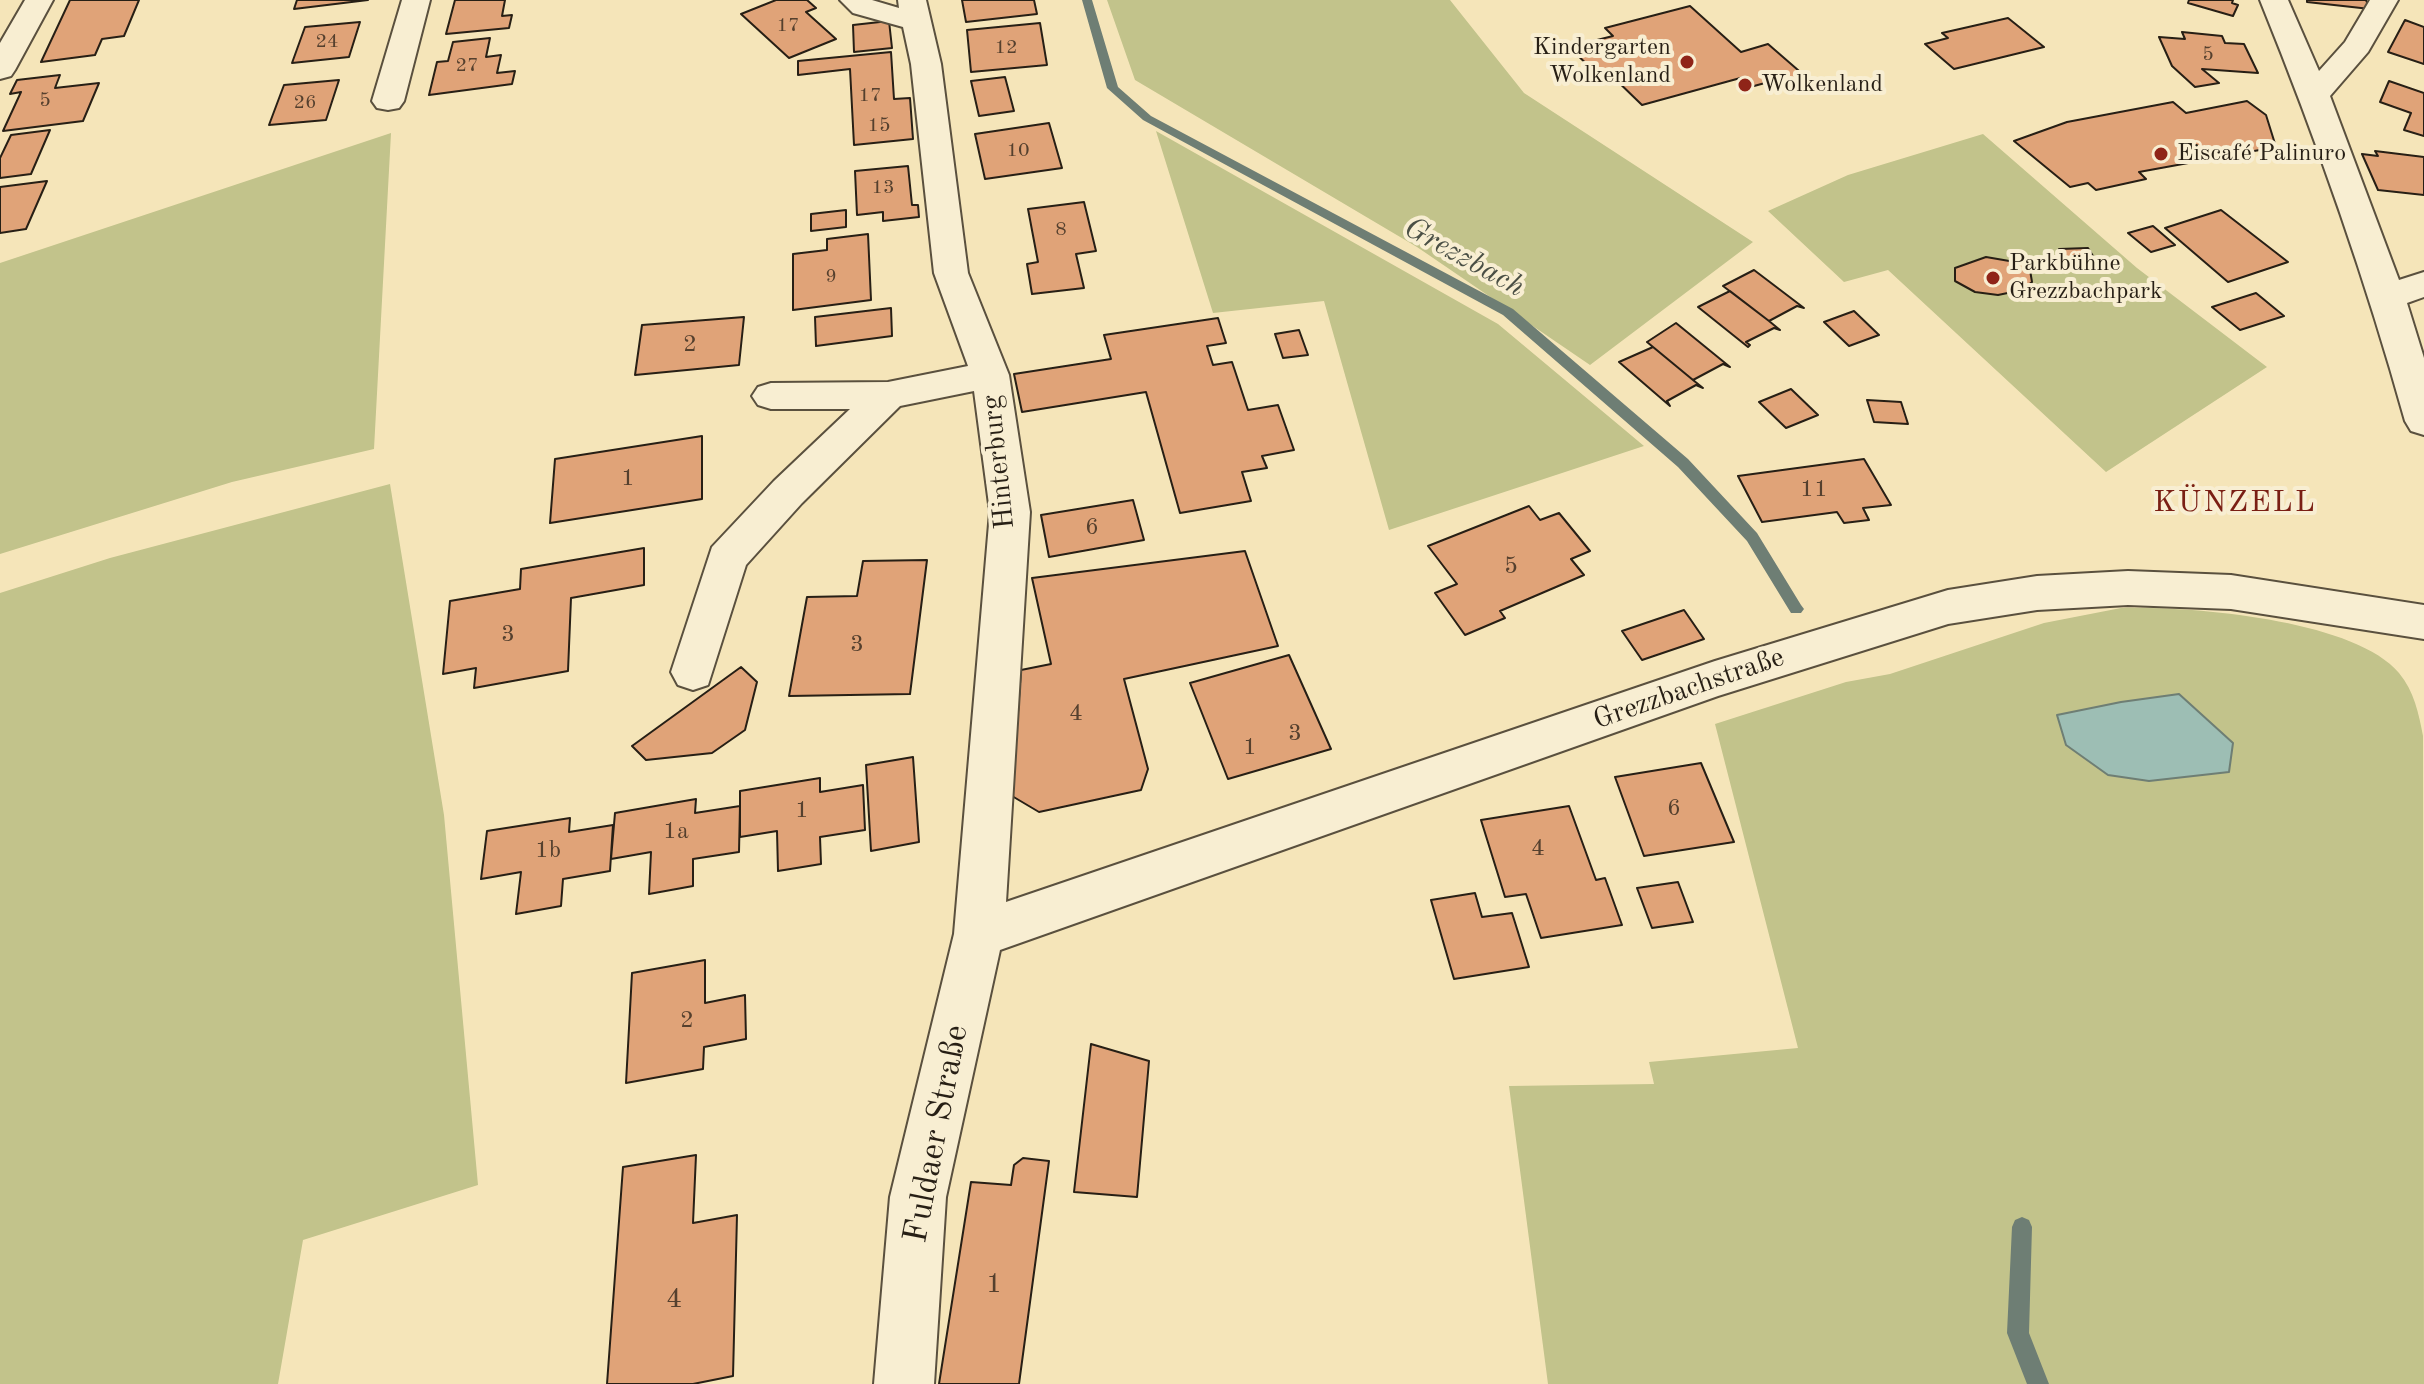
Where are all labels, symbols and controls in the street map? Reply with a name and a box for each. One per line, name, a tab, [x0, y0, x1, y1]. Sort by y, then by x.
house number: 17	[776, 14, 800, 38]
house number: 24	[315, 30, 339, 54]
place label: Kindergarten Wolkenland	[1533, 34, 1671, 90]
house number: 12	[994, 36, 1018, 60]
house number: 5	[2202, 43, 2214, 67]
marker: Kindergarten Wolkenland	[1678, 53, 1696, 71]
house number: 27	[455, 54, 479, 78]
place label: Wolkenland	[1761, 71, 1883, 99]
marker: Wolkenland	[1736, 76, 1754, 94]
house number: 17	[858, 84, 882, 108]
house number: 5	[39, 89, 51, 113]
house number: 26	[293, 91, 317, 115]
house number: 15	[867, 114, 891, 138]
house number: 10	[1006, 139, 1030, 163]
place label: Eiscafé Palinuro	[2177, 140, 2346, 168]
marker: Eiscafé Palinuro	[2152, 145, 2170, 163]
house number: 13	[871, 176, 895, 200]
water label: Grezzbach	[1397, 210, 1531, 306]
house number: 8	[1055, 218, 1067, 242]
place label: Parkbühne Grezzbachpark	[2009, 250, 2163, 306]
house number: 9	[825, 265, 837, 289]
marker: Parkbühne Grezzbachpark	[1984, 269, 2002, 287]
house number: 2	[683, 331, 697, 359]
street label: Hinterburg	[975, 393, 1023, 531]
house number: 1	[621, 465, 635, 493]
house number: 11	[1800, 476, 1828, 504]
district label: KÜNZELL	[2153, 485, 2317, 521]
house number: 6	[1085, 514, 1099, 542]
house number: 5	[1504, 553, 1518, 581]
house number: 3	[501, 621, 515, 649]
house number: 3	[850, 631, 864, 659]
street label: Grezzbachstraße	[1589, 641, 1789, 737]
house number: 4	[1069, 700, 1083, 728]
house number: 3	[1288, 720, 1302, 748]
house number: 1	[1243, 734, 1257, 762]
house number: 6	[1667, 795, 1681, 823]
house number: 1	[795, 797, 809, 825]
house number: 1a	[663, 818, 689, 846]
house number: 4	[1531, 835, 1545, 863]
house number: 1b	[535, 837, 561, 865]
house number: 2	[680, 1007, 694, 1035]
street label: Fuldaer Straße	[896, 1022, 978, 1246]
house number: 1	[986, 1268, 1002, 1302]
house number: 4	[666, 1283, 682, 1317]

